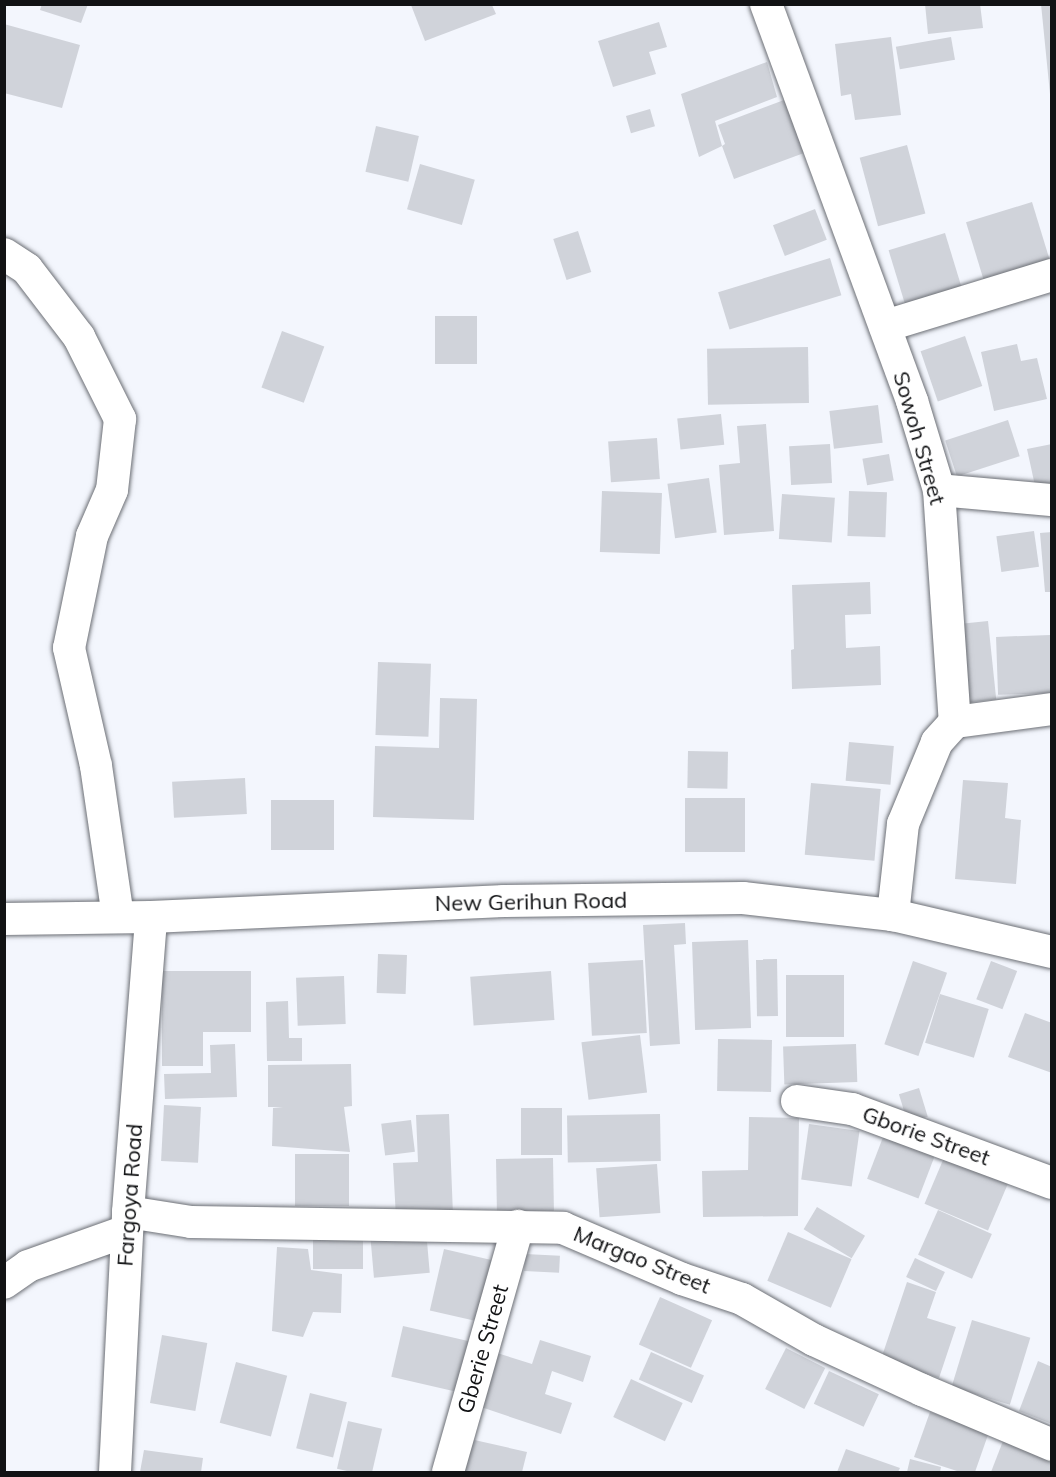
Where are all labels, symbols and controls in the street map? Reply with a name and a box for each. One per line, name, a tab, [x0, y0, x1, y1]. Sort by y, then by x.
street label: Sowoh Street	[887, 368, 951, 508]
street label: New Gerihun Road	[435, 887, 627, 917]
street label: Gborie Street	[859, 1101, 993, 1171]
street label: Fargoya Road	[112, 1123, 148, 1267]
street label: Margao Street	[570, 1221, 714, 1299]
street label: Gberie Street	[452, 1281, 514, 1417]

